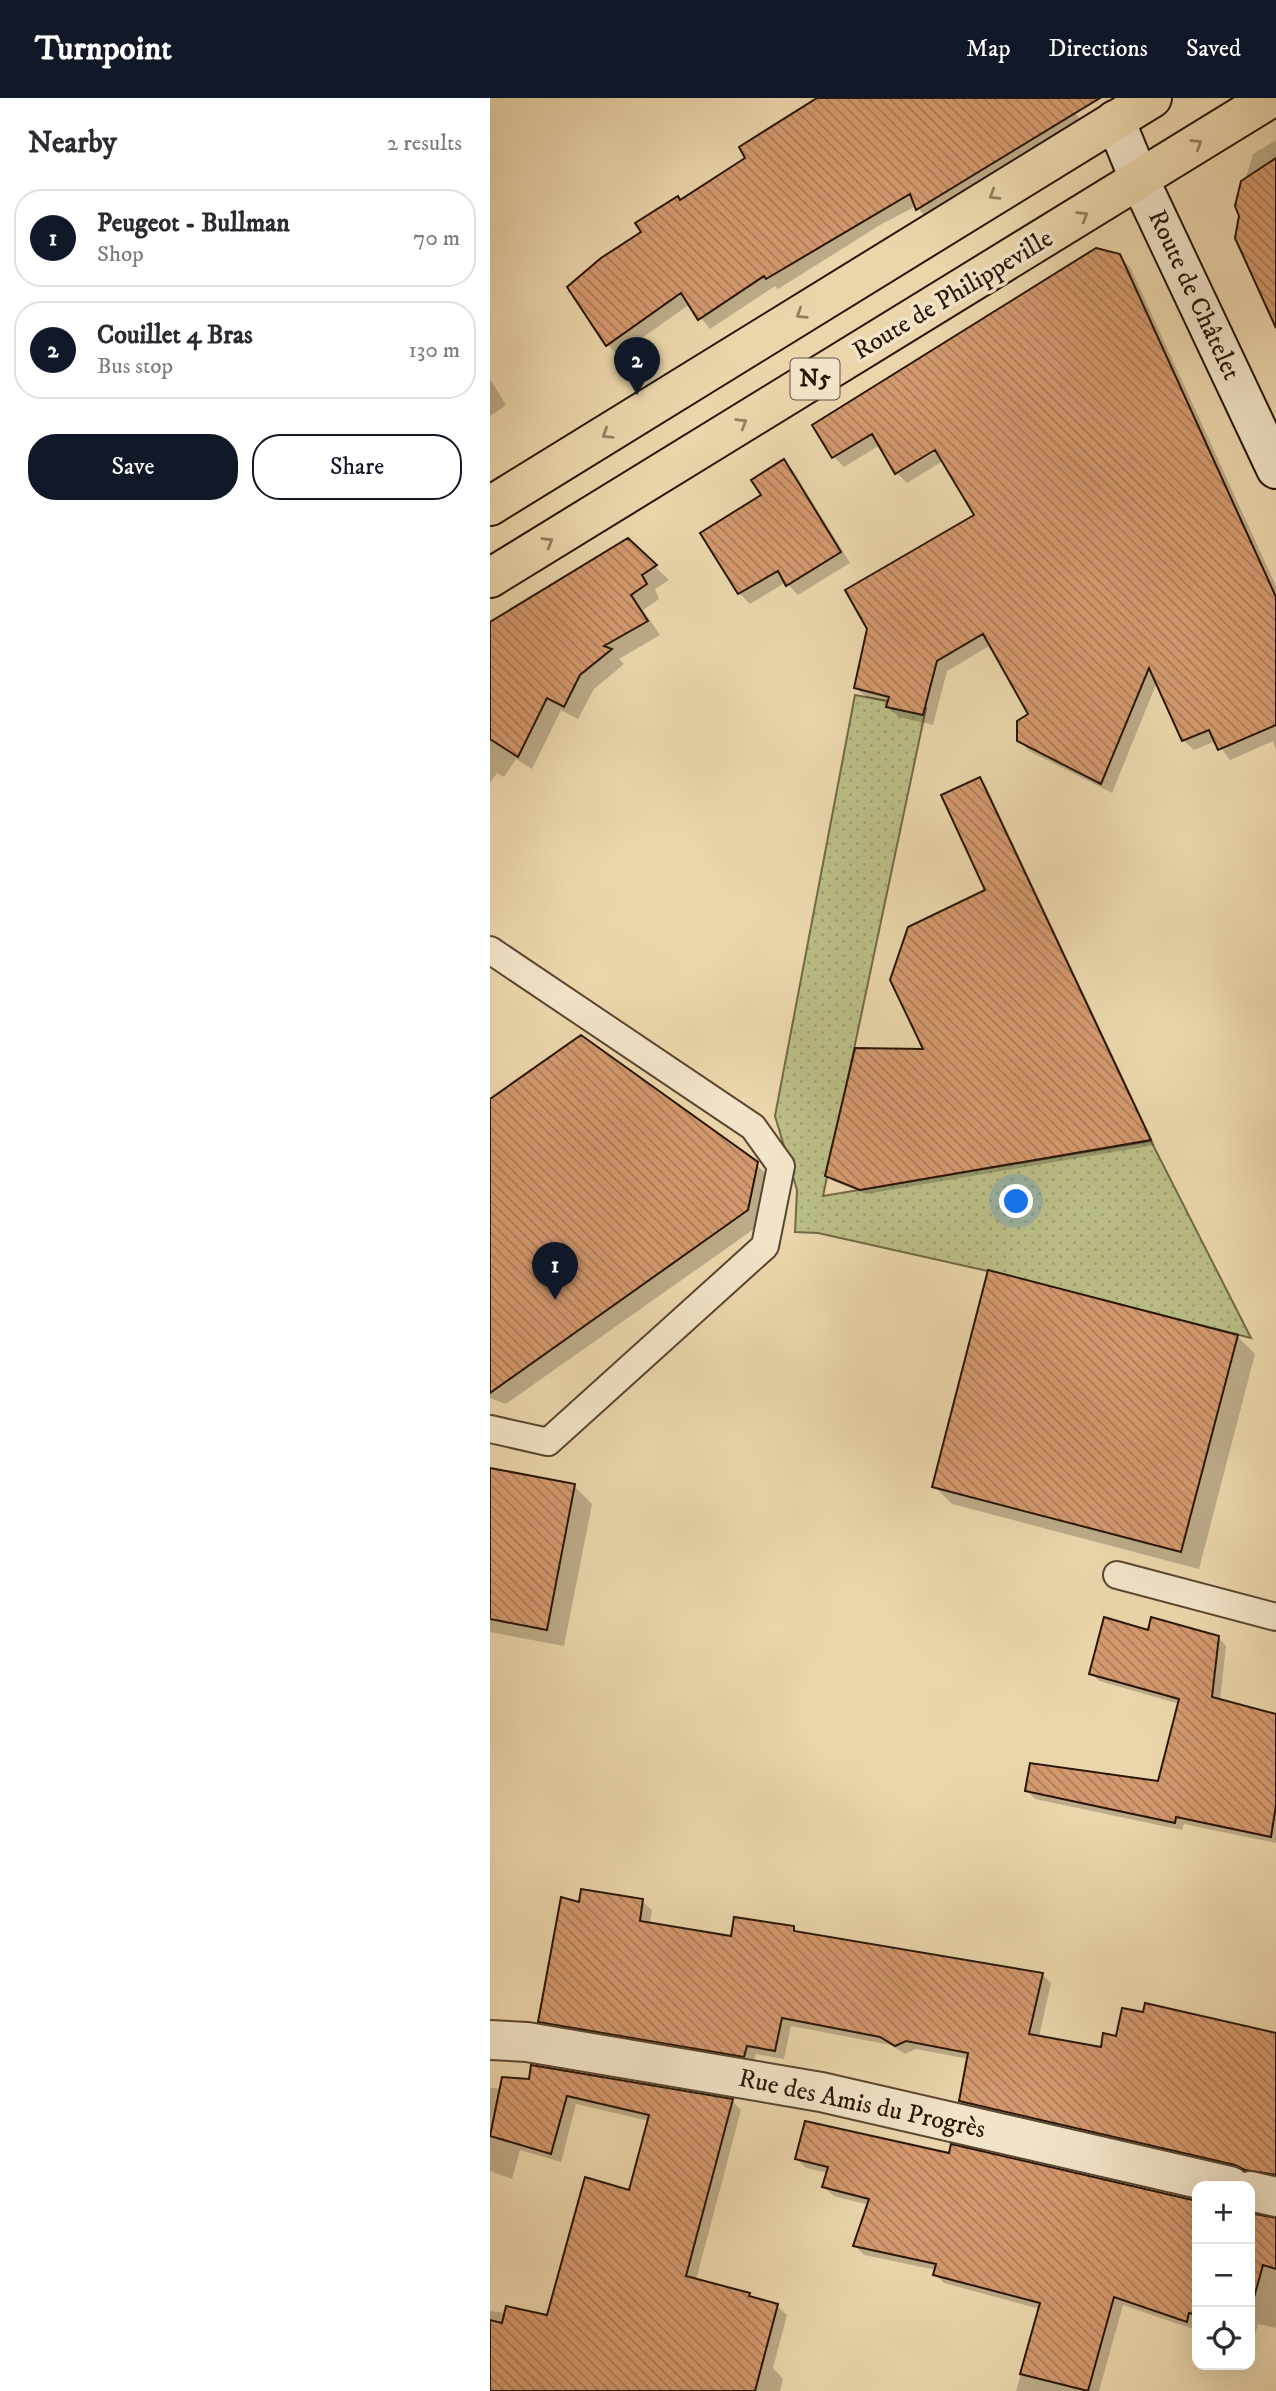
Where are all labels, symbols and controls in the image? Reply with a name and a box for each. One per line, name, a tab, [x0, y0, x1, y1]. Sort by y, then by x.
text: Turnpoint	[35, 29, 172, 70]
text: Map	[966, 34, 1011, 64]
text: Directions	[1049, 34, 1148, 64]
text: Saved	[1186, 34, 1241, 64]
text: Nearby	[28, 125, 117, 162]
text: 2 results	[387, 129, 462, 158]
one-way arrow	[1190, 140, 1203, 153]
one-way arrow	[989, 186, 1002, 199]
street label: Route de Châtelet	[1140, 205, 1248, 385]
text: Peugeot - Bullman	[97, 207, 290, 240]
one-way arrow	[1075, 211, 1088, 224]
street label: Route de Philippeville	[847, 222, 1059, 368]
text: 1	[49, 224, 57, 253]
text: 70 m	[413, 224, 460, 253]
text: Shop	[97, 240, 144, 269]
one-way arrow	[795, 306, 808, 319]
text: Couillet 4 Bras	[97, 319, 253, 352]
text: 2	[47, 336, 59, 365]
text: 130 m	[408, 336, 460, 365]
pin: 2	[614, 337, 660, 395]
text: Bus stop	[97, 352, 173, 381]
road number: N5	[790, 358, 840, 400]
one-way arrow	[735, 419, 748, 432]
one-way arrow	[602, 426, 615, 439]
button: Save	[28, 434, 238, 500]
button: Share	[252, 434, 462, 500]
one-way arrow	[541, 537, 554, 550]
your location	[999, 1184, 1033, 1218]
pin: 1	[532, 1242, 578, 1300]
street label: Rue des Amis du Progrès	[736, 2062, 988, 2146]
map controls	[1192, 2181, 1255, 2370]
button: +	[1192, 2181, 1255, 2244]
button: −	[1192, 2244, 1255, 2307]
button: locate	[1192, 2307, 1255, 2370]

